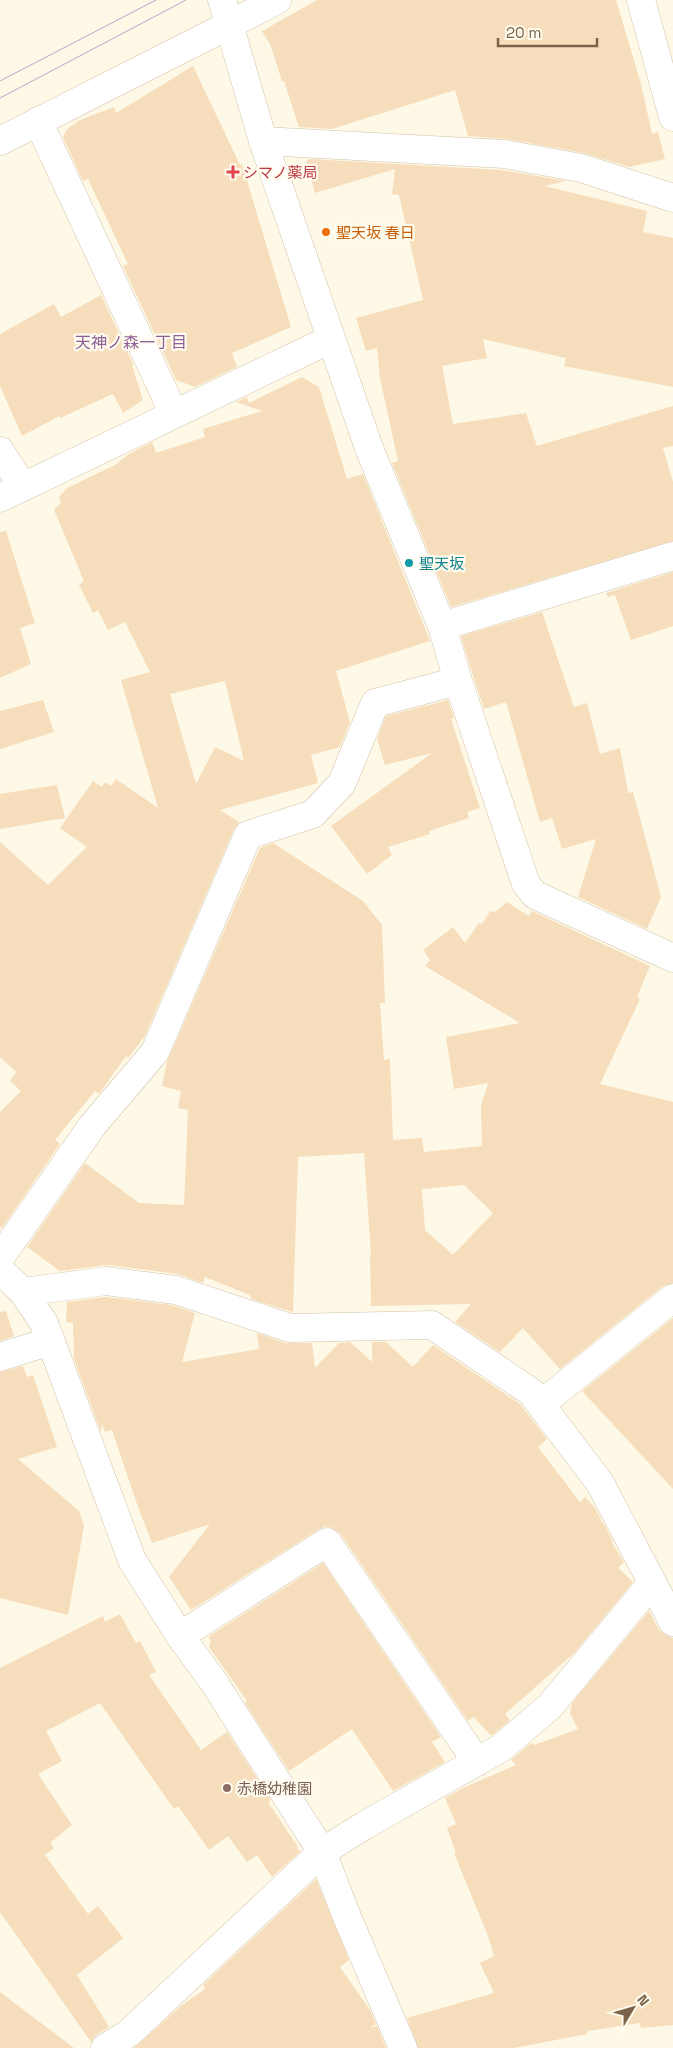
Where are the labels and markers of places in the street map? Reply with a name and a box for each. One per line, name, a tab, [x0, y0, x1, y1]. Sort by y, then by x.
place label: シマノ薬局	[243, 163, 318, 182]
marker: シマノ薬局	[227, 166, 239, 178]
place label: 聖天坂 春日	[336, 223, 415, 242]
marker: 聖天坂 春日	[320, 226, 332, 238]
place label: 聖天坂	[419, 554, 464, 573]
marker: 聖天坂	[403, 557, 415, 569]
place label: 赤橋幼稚園	[237, 1779, 312, 1798]
marker: 赤橋幼稚園	[221, 1782, 233, 1794]

